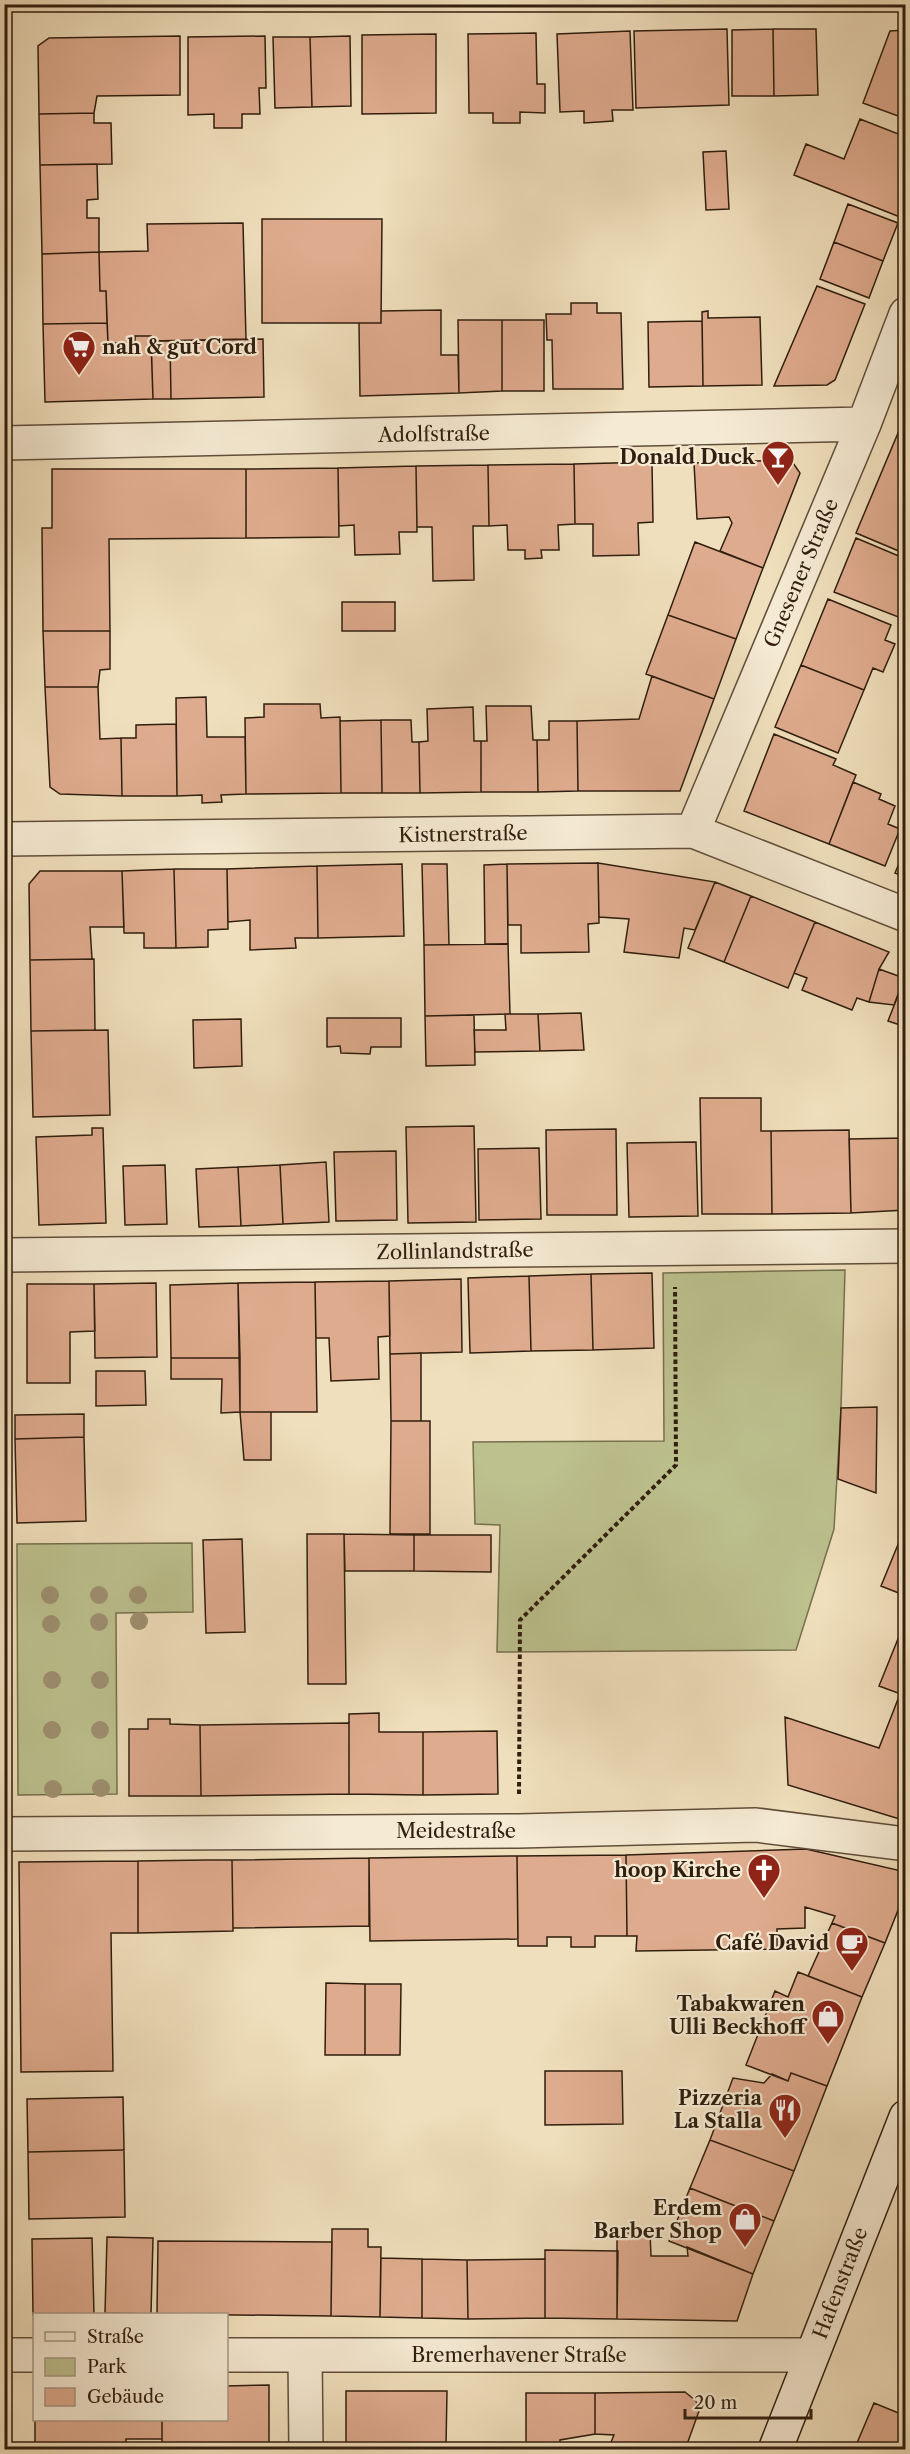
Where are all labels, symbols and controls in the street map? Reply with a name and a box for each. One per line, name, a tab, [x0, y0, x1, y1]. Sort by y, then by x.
supermarket icon: nah & gut Cord	[61, 329, 97, 376]
place label: nah & gut Cord	[102, 335, 258, 359]
street label: Adolfstraße	[377, 421, 490, 447]
bar icon: Donald Duck	[760, 439, 796, 486]
place label: Donald Duck	[619, 445, 756, 469]
street label: Gnesener Straße	[759, 495, 843, 651]
street label: Kistnerstraße	[398, 821, 528, 847]
street label: Zollinlandstraße	[376, 1238, 534, 1264]
street label: Meidestraße	[396, 1819, 516, 1843]
church icon: hoop Kirche	[746, 1852, 782, 1899]
place label: hoop Kirche	[614, 1858, 741, 1882]
cafe icon: Café David	[834, 1925, 870, 1972]
place label: Café David	[715, 1931, 830, 1955]
place label: Tabakwaren Ulli Beckhoff	[669, 1992, 808, 2039]
shop icon: Tabakwaren Ulli Beckhoff	[810, 1998, 846, 2045]
place label: Pizzeria La Stalla	[674, 2086, 762, 2133]
restaurant icon: Pizzeria La Stalla	[767, 2092, 803, 2139]
place label: Erdem Barber Shop	[594, 2196, 722, 2243]
shop icon: Erdem Barber Shop	[727, 2201, 763, 2248]
street label: Hafenstraße	[808, 2224, 872, 2342]
legend	[33, 2313, 228, 2421]
text: Straße	[87, 2326, 144, 2348]
street label: Bremerhavener Straße	[411, 2343, 627, 2367]
text: Park	[87, 2356, 128, 2378]
scale bar	[685, 2382, 811, 2420]
text: Gebäude	[87, 2386, 164, 2408]
text: 20 m	[694, 2392, 738, 2414]

